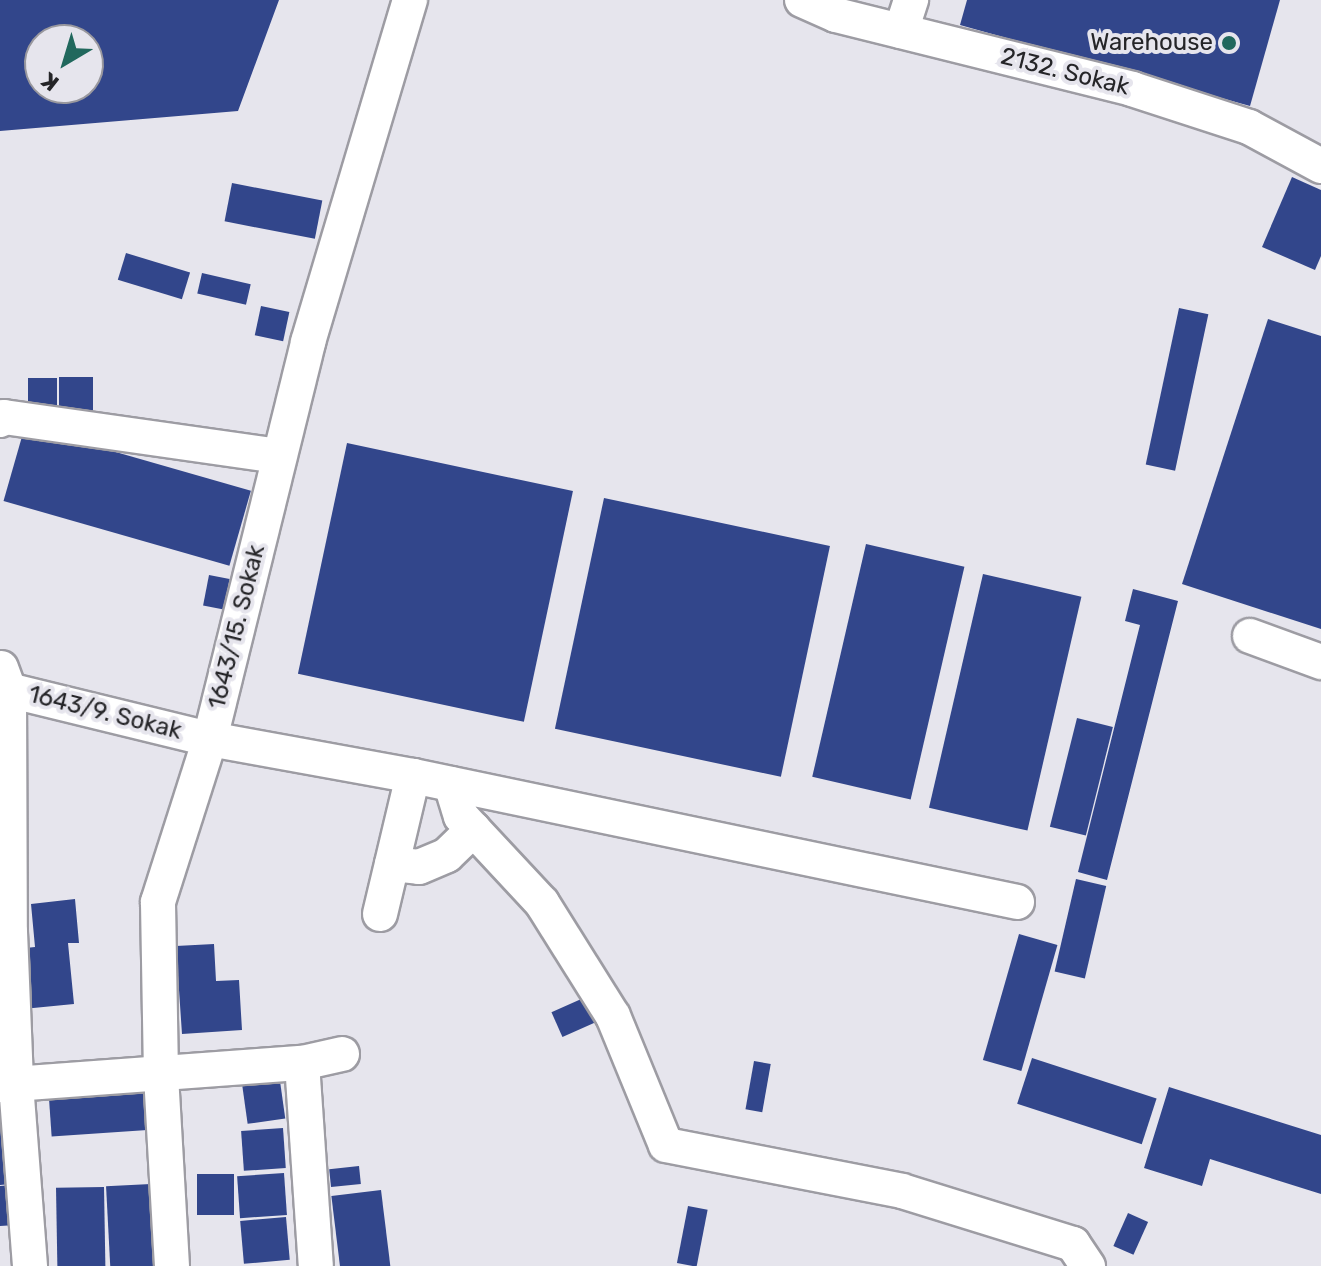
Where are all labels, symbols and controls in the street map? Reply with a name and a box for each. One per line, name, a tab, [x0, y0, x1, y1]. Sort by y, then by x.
north arrow	[24, 24, 104, 104]
place label: Warehouse	[1090, 29, 1213, 57]
marker: Warehouse	[1220, 34, 1238, 52]
street label: 2132. Sokak	[998, 42, 1132, 102]
text: K	[36, 67, 64, 97]
street label: 1643/15. Sokak	[203, 542, 271, 712]
street label: 1643/9. Sokak	[26, 680, 184, 746]

